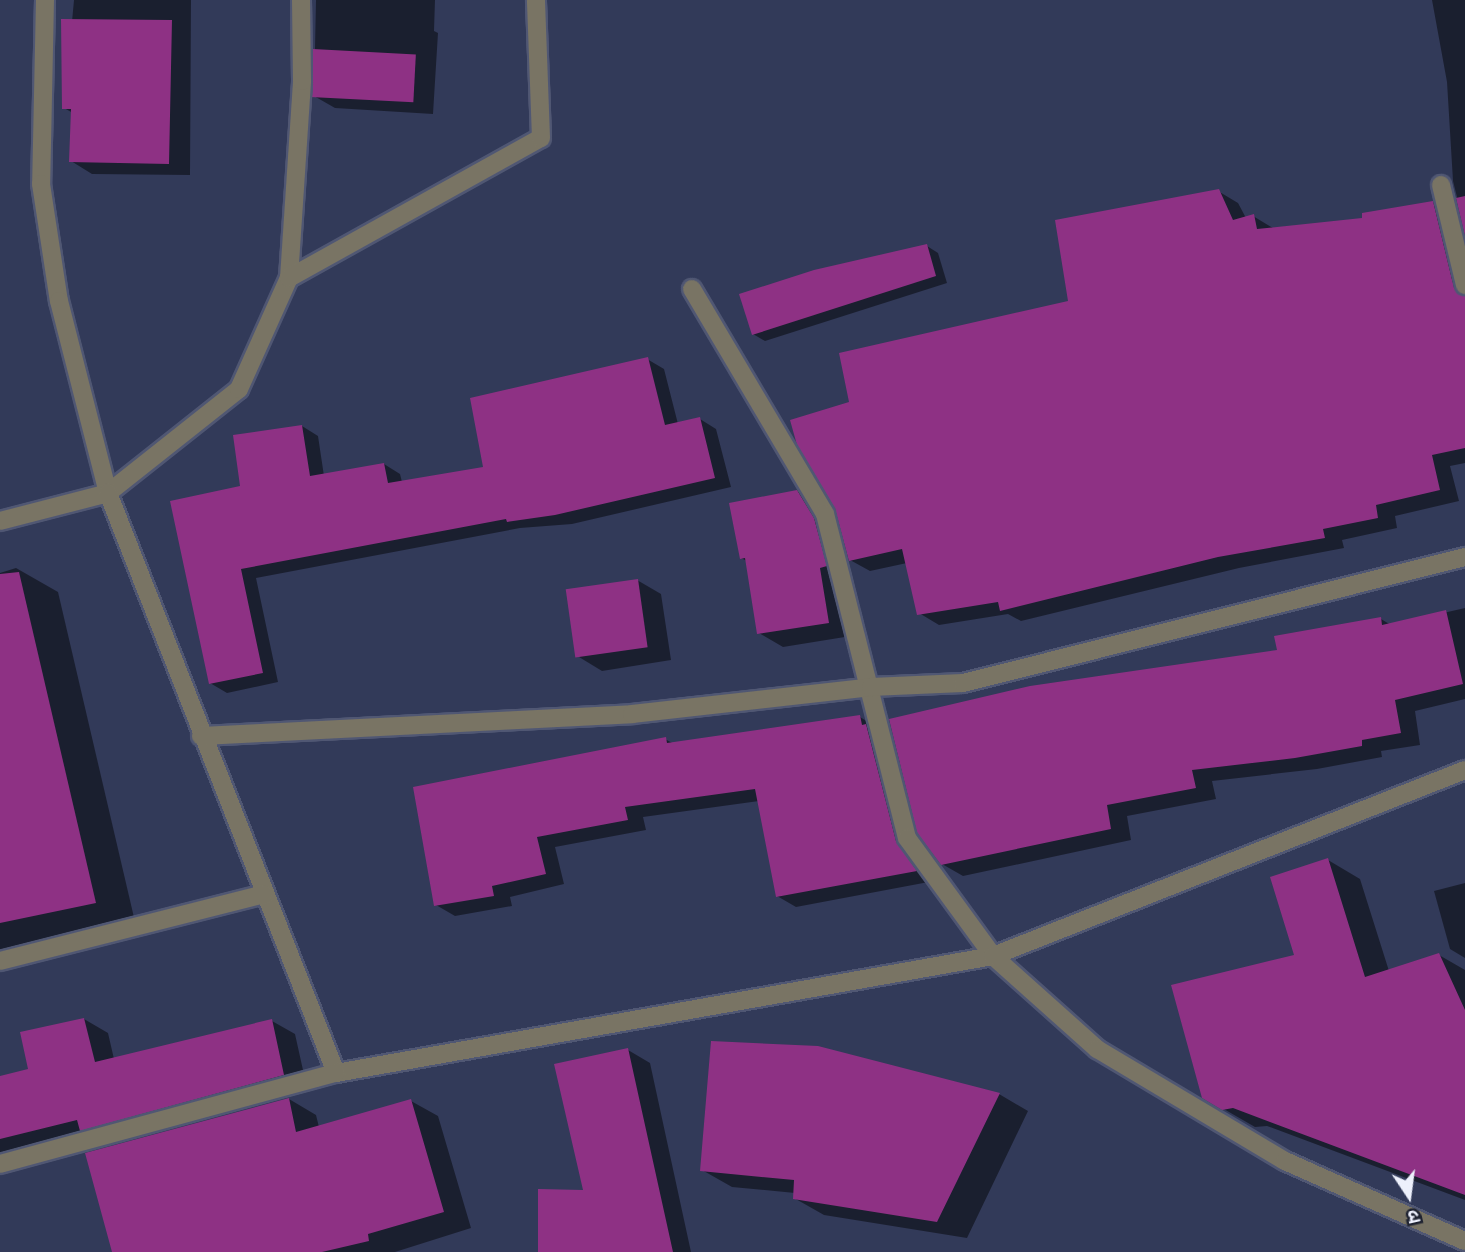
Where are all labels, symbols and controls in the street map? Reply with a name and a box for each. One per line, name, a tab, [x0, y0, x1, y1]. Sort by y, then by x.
north arrow	[1374, 1161, 1444, 1231]
text: उ	[1406, 1204, 1422, 1230]

